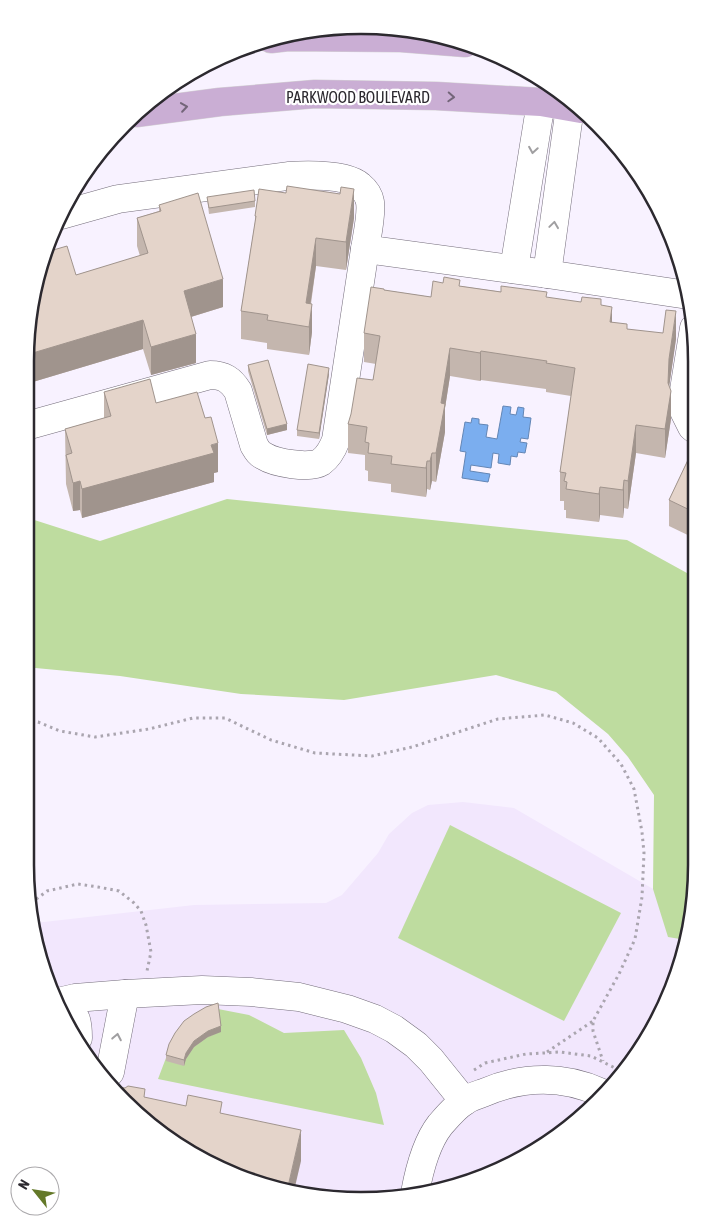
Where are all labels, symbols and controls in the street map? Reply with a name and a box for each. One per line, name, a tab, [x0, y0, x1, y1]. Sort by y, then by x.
street label: PARKWOOD BOULEVARD	[286, 88, 430, 106]
one-way arrow	[447, 92, 455, 103]
one-way arrow	[180, 102, 189, 112]
one-way arrow	[528, 147, 539, 155]
one-way arrow	[548, 221, 558, 230]
one-way arrow	[111, 1033, 121, 1042]
north arrow	[10, 1166, 60, 1216]
text: N	[15, 1177, 33, 1192]

